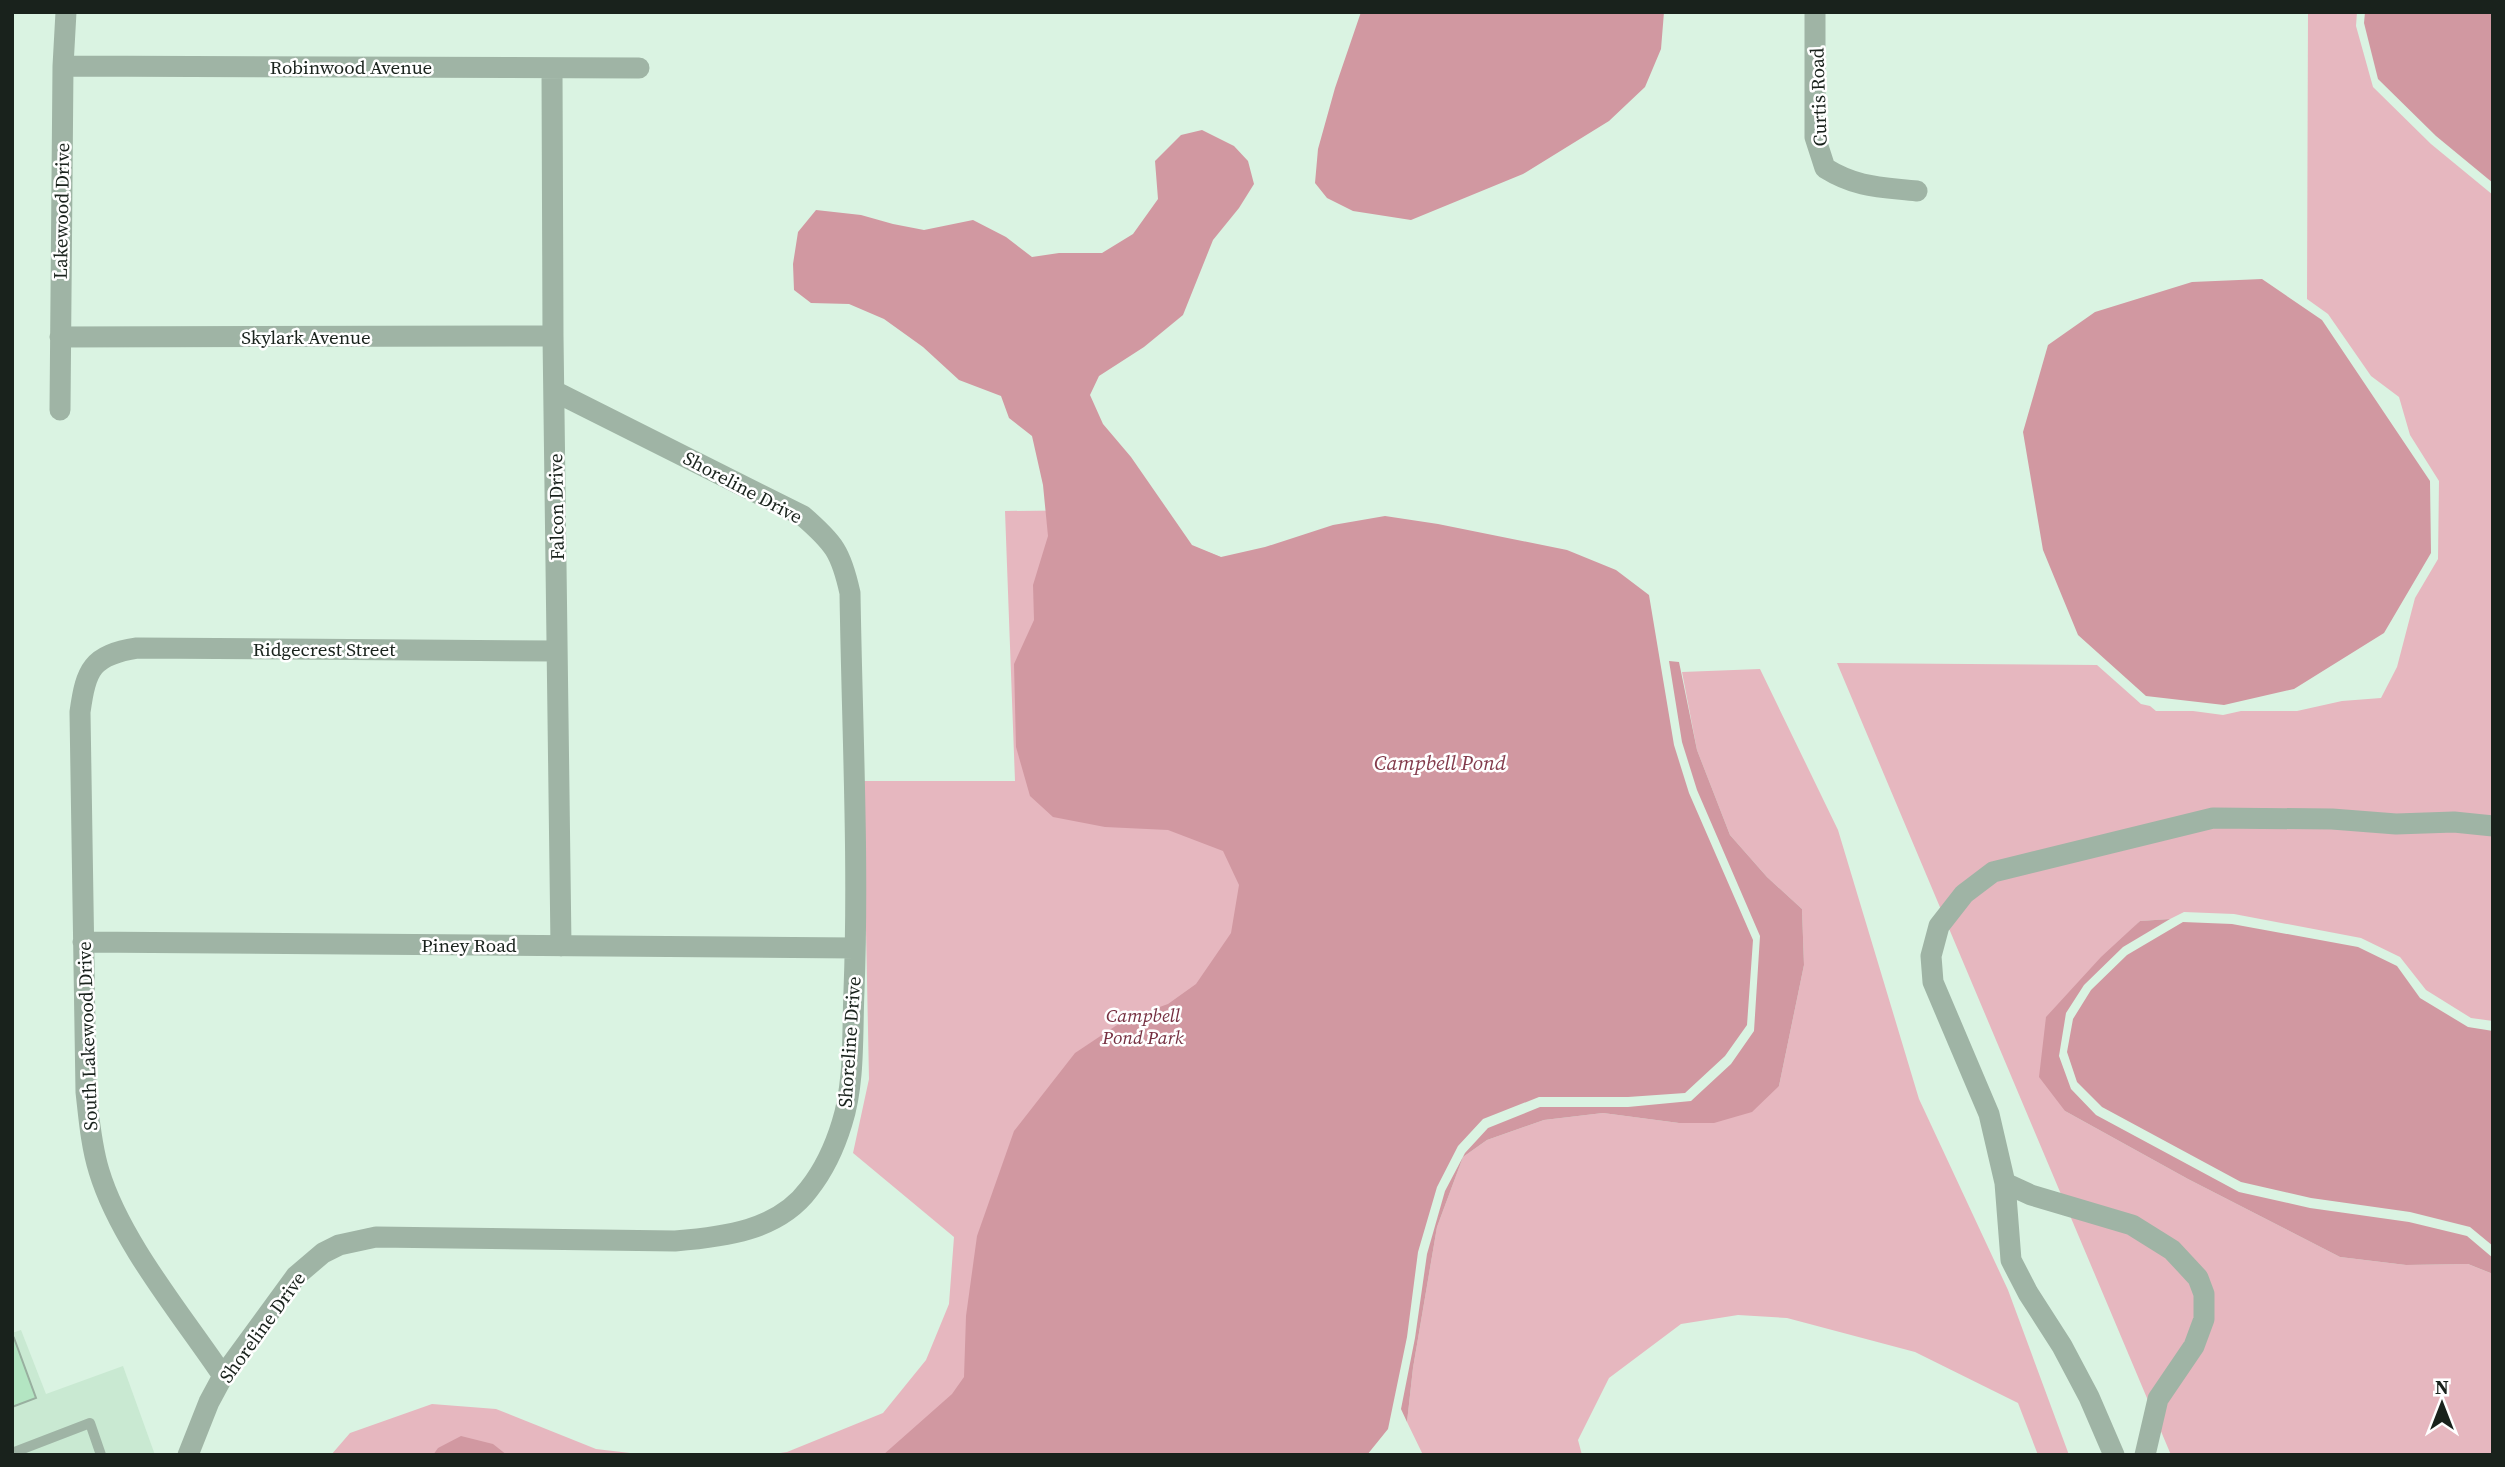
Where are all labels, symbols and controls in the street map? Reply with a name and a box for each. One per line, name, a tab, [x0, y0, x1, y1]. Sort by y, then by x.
street label: Curtis Road	[1803, 47, 1833, 147]
street label: Robinwood Avenue	[270, 54, 432, 80]
street label: Lakewood Drive	[47, 143, 75, 279]
street label: Skylark Avenue	[241, 324, 371, 350]
street label: Shoreline Drive	[679, 445, 807, 529]
street label: Falcon Drive	[542, 453, 570, 561]
street label: Ridgecrest Street	[253, 636, 396, 662]
water label: Campbell Pond	[1374, 748, 1506, 777]
street label: Piney Road	[421, 932, 517, 958]
street label: South Lakewood Drive	[71, 941, 103, 1131]
street label: Shoreline Drive	[831, 976, 867, 1108]
park label: Campbell Pond Park	[1101, 1002, 1184, 1050]
street label: Shoreline Drive	[213, 1266, 311, 1388]
north arrow	[2407, 1369, 2477, 1439]
text: N	[2435, 1374, 2449, 1400]

